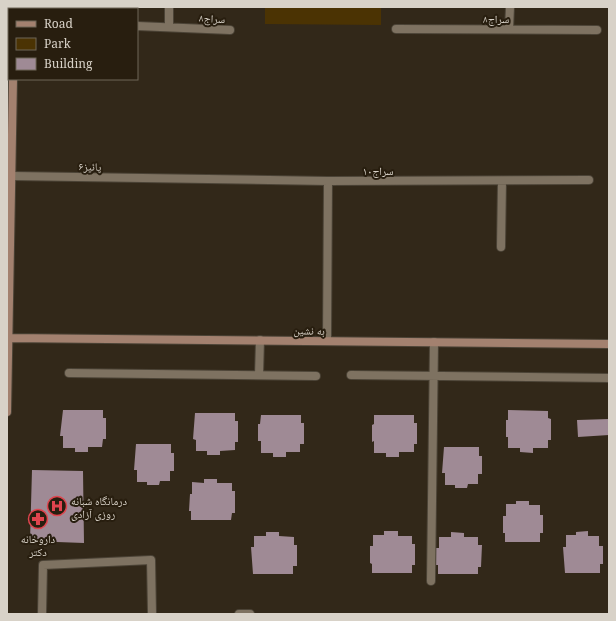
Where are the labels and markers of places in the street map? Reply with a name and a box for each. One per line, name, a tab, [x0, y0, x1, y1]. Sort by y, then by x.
place label: درمانگاه شبانه روزی آزادی	[71, 493, 127, 521]
hospital icon: درمانگاه شبانه روزی آزادی	[46, 495, 68, 517]
pharmacy icon: داروخانه دکتر	[27, 508, 49, 530]
place label: داروخانه دکتر	[21, 531, 56, 559]

